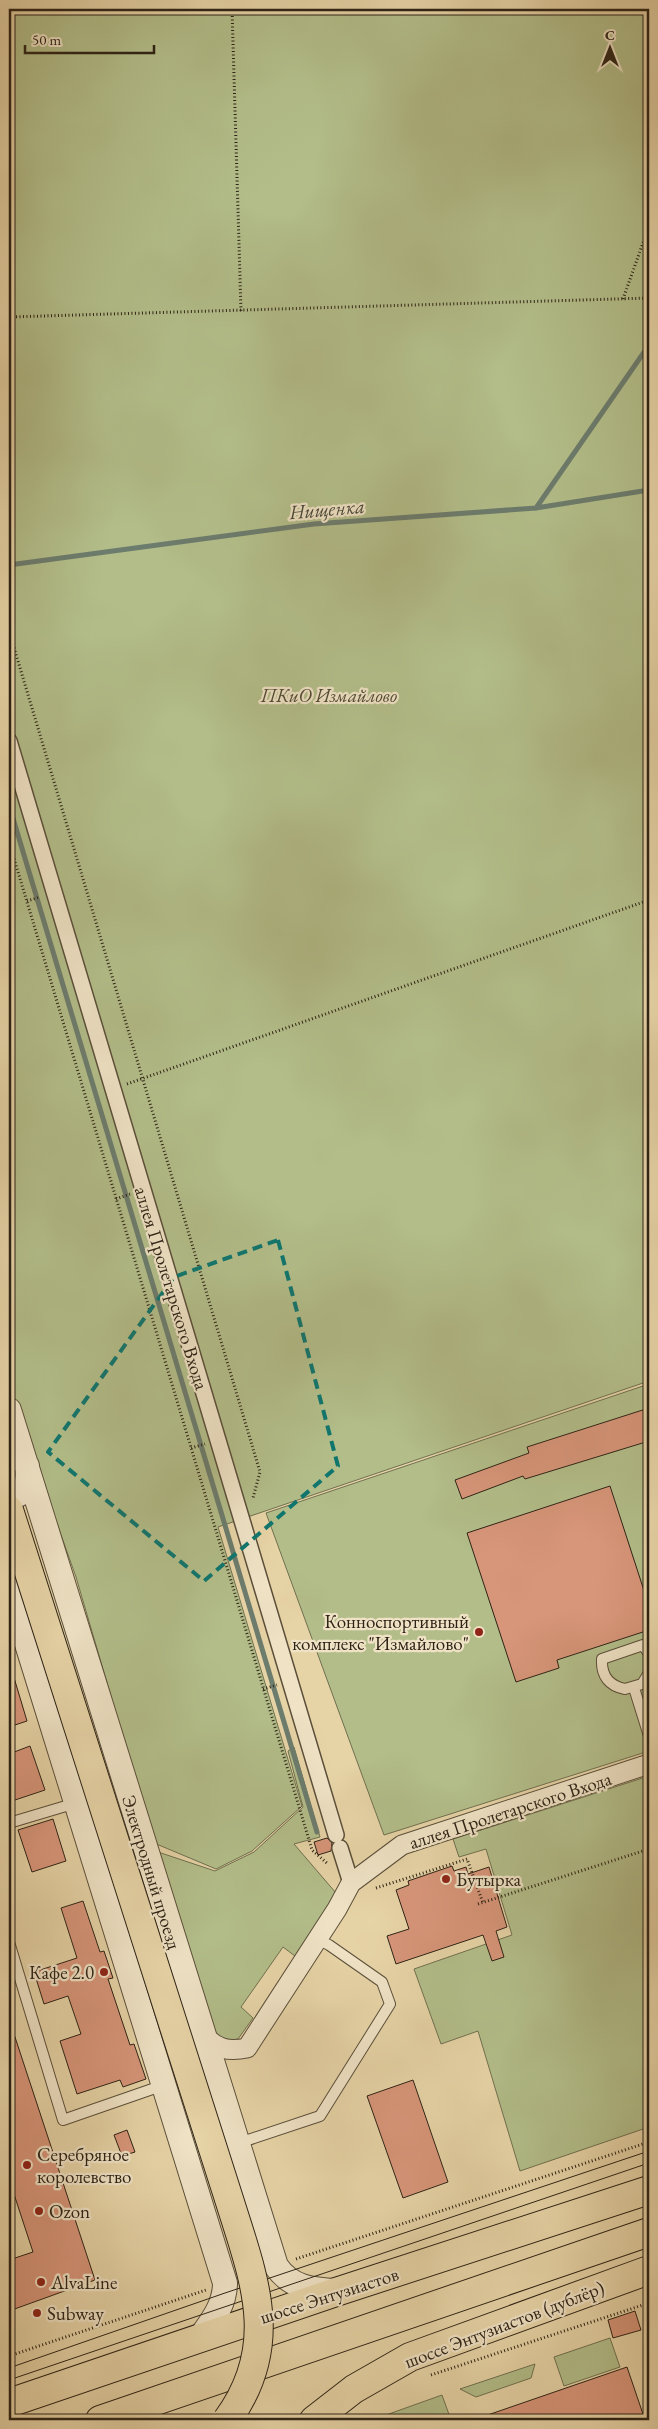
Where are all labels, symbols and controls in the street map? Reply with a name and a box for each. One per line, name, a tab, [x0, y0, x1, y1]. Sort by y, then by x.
scale bar	[25, 22, 154, 54]
north arrow	[586, 22, 636, 72]
text: С	[605, 26, 615, 44]
text: 50 m	[32, 30, 61, 49]
water label: Нищенка	[287, 493, 366, 525]
park label: ПКиО Измайлово	[260, 683, 397, 708]
street label: аллея Пролетарского Входа	[129, 1183, 214, 1393]
place label: Конноспортивный комплекс "Измайлово"	[292, 1609, 469, 1656]
marker: Конноспортивный комплекс "Измайлово"	[473, 1626, 485, 1638]
street label: аллея Пролетарского Входа	[406, 1766, 615, 1855]
street label: Электродный проезд	[116, 1792, 187, 1953]
place label: Бутырка	[456, 1867, 522, 1892]
marker: Бутырка	[440, 1873, 452, 1885]
place label: Кафе 2.0	[29, 1960, 94, 1985]
marker: Кафе 2.0	[98, 1966, 110, 1978]
place label: Серебряное королевство	[37, 2142, 132, 2189]
marker: Серебряное королевство	[21, 2159, 33, 2171]
place label: Ozon	[49, 2199, 90, 2224]
marker: Ozon	[33, 2205, 45, 2217]
street label: шоссе Энтузиастов	[257, 2261, 402, 2330]
place label: AlvaLine	[50, 2270, 118, 2295]
street label: шоссе Энтузиастов (дублёр)	[401, 2275, 608, 2374]
marker: AlvaLine	[35, 2276, 47, 2288]
place label: Subway	[47, 2301, 104, 2326]
marker: Subway	[31, 2307, 43, 2319]

